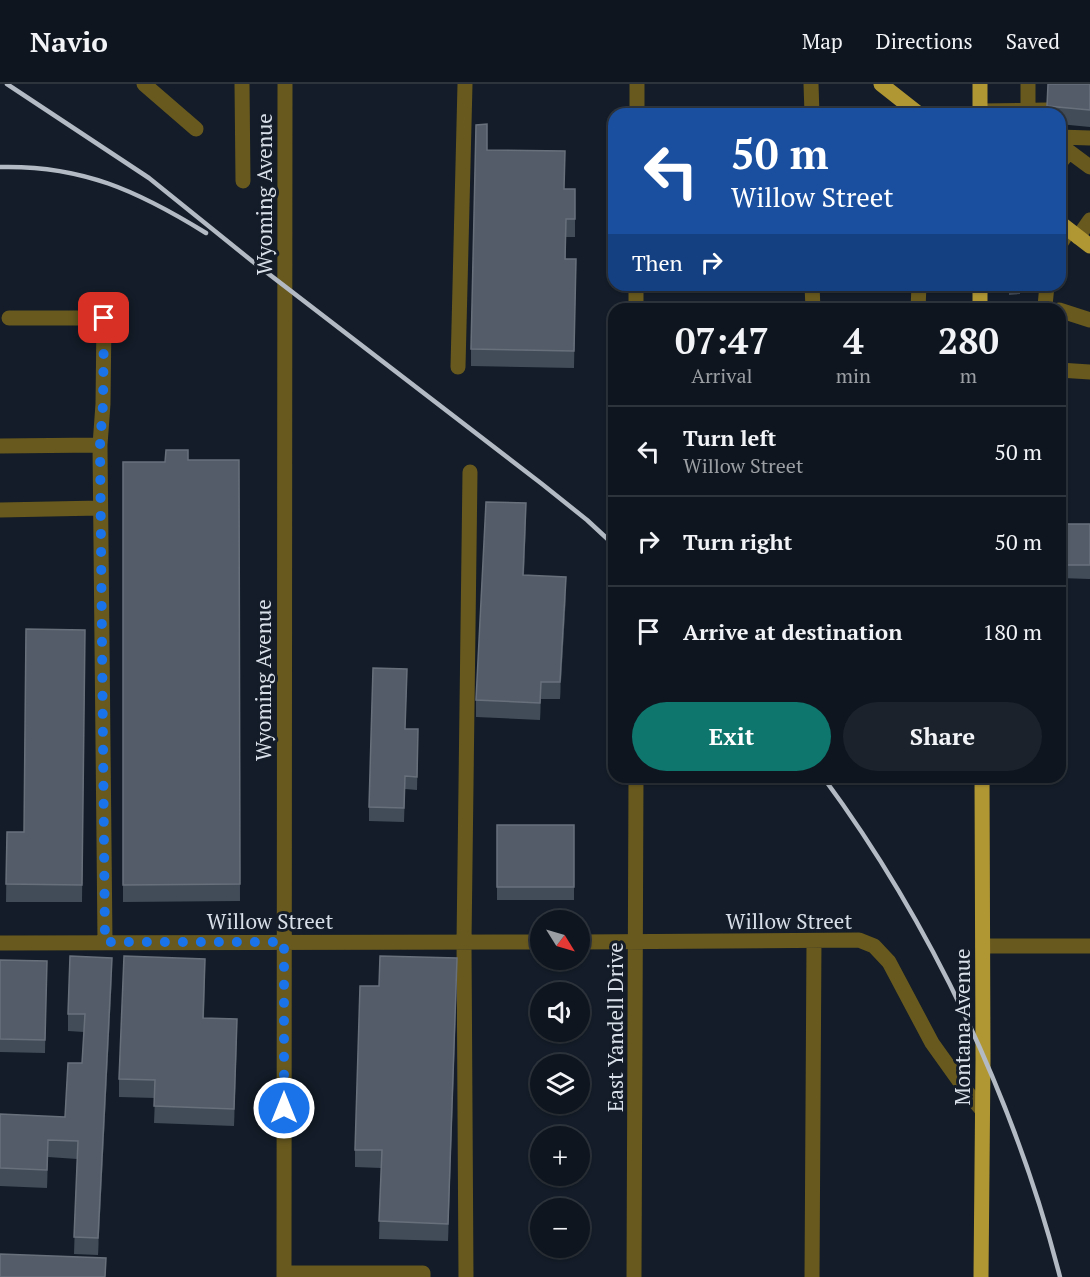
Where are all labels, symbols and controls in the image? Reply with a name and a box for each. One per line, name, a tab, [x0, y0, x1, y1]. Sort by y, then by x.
text: Navio	[30, 23, 108, 60]
text: Map	[802, 27, 843, 55]
text: Directions	[876, 27, 973, 55]
text: Saved	[1006, 27, 1060, 55]
street label: Wyoming Avenue	[250, 113, 278, 275]
text: 50 m	[731, 125, 829, 181]
icon: left	[632, 132, 710, 210]
text: Willow Street	[731, 179, 893, 215]
icon: right	[695, 246, 728, 279]
text: Then	[632, 248, 683, 277]
pin	[78, 292, 129, 343]
icon: arrive	[87, 301, 120, 334]
text: 07:47	[675, 317, 769, 364]
text: 4	[843, 317, 864, 364]
text: 280	[938, 317, 999, 364]
text: Arrival	[691, 362, 753, 389]
text: min	[836, 362, 871, 389]
text: m	[960, 362, 977, 389]
text: Turn left	[683, 423, 776, 452]
icon: left	[632, 435, 665, 468]
text: 50 m	[994, 437, 1042, 466]
text: Willow Street	[683, 452, 803, 479]
icon: right	[632, 525, 665, 558]
text: Turn right	[683, 527, 792, 556]
text: 50 m	[994, 527, 1042, 556]
street label: Wyoming Avenue	[249, 599, 277, 761]
icon: arrive	[632, 615, 665, 648]
text: Arrive at destination	[683, 617, 902, 646]
text: 180 m	[982, 617, 1042, 646]
button: Exit	[632, 702, 831, 771]
button: Share	[843, 702, 1042, 771]
street label: Willow Street	[207, 907, 333, 935]
street label: Willow Street	[726, 907, 852, 935]
north arrow	[530, 910, 590, 970]
map controls	[530, 910, 590, 1258]
street label: East Yandell Drive	[601, 942, 629, 1112]
street label: Montana Avenue	[948, 948, 976, 1106]
button: sound	[530, 982, 590, 1042]
button: layers	[530, 1054, 590, 1114]
position arrow	[252, 1076, 316, 1140]
button: +	[530, 1126, 590, 1186]
button: −	[530, 1198, 590, 1258]

